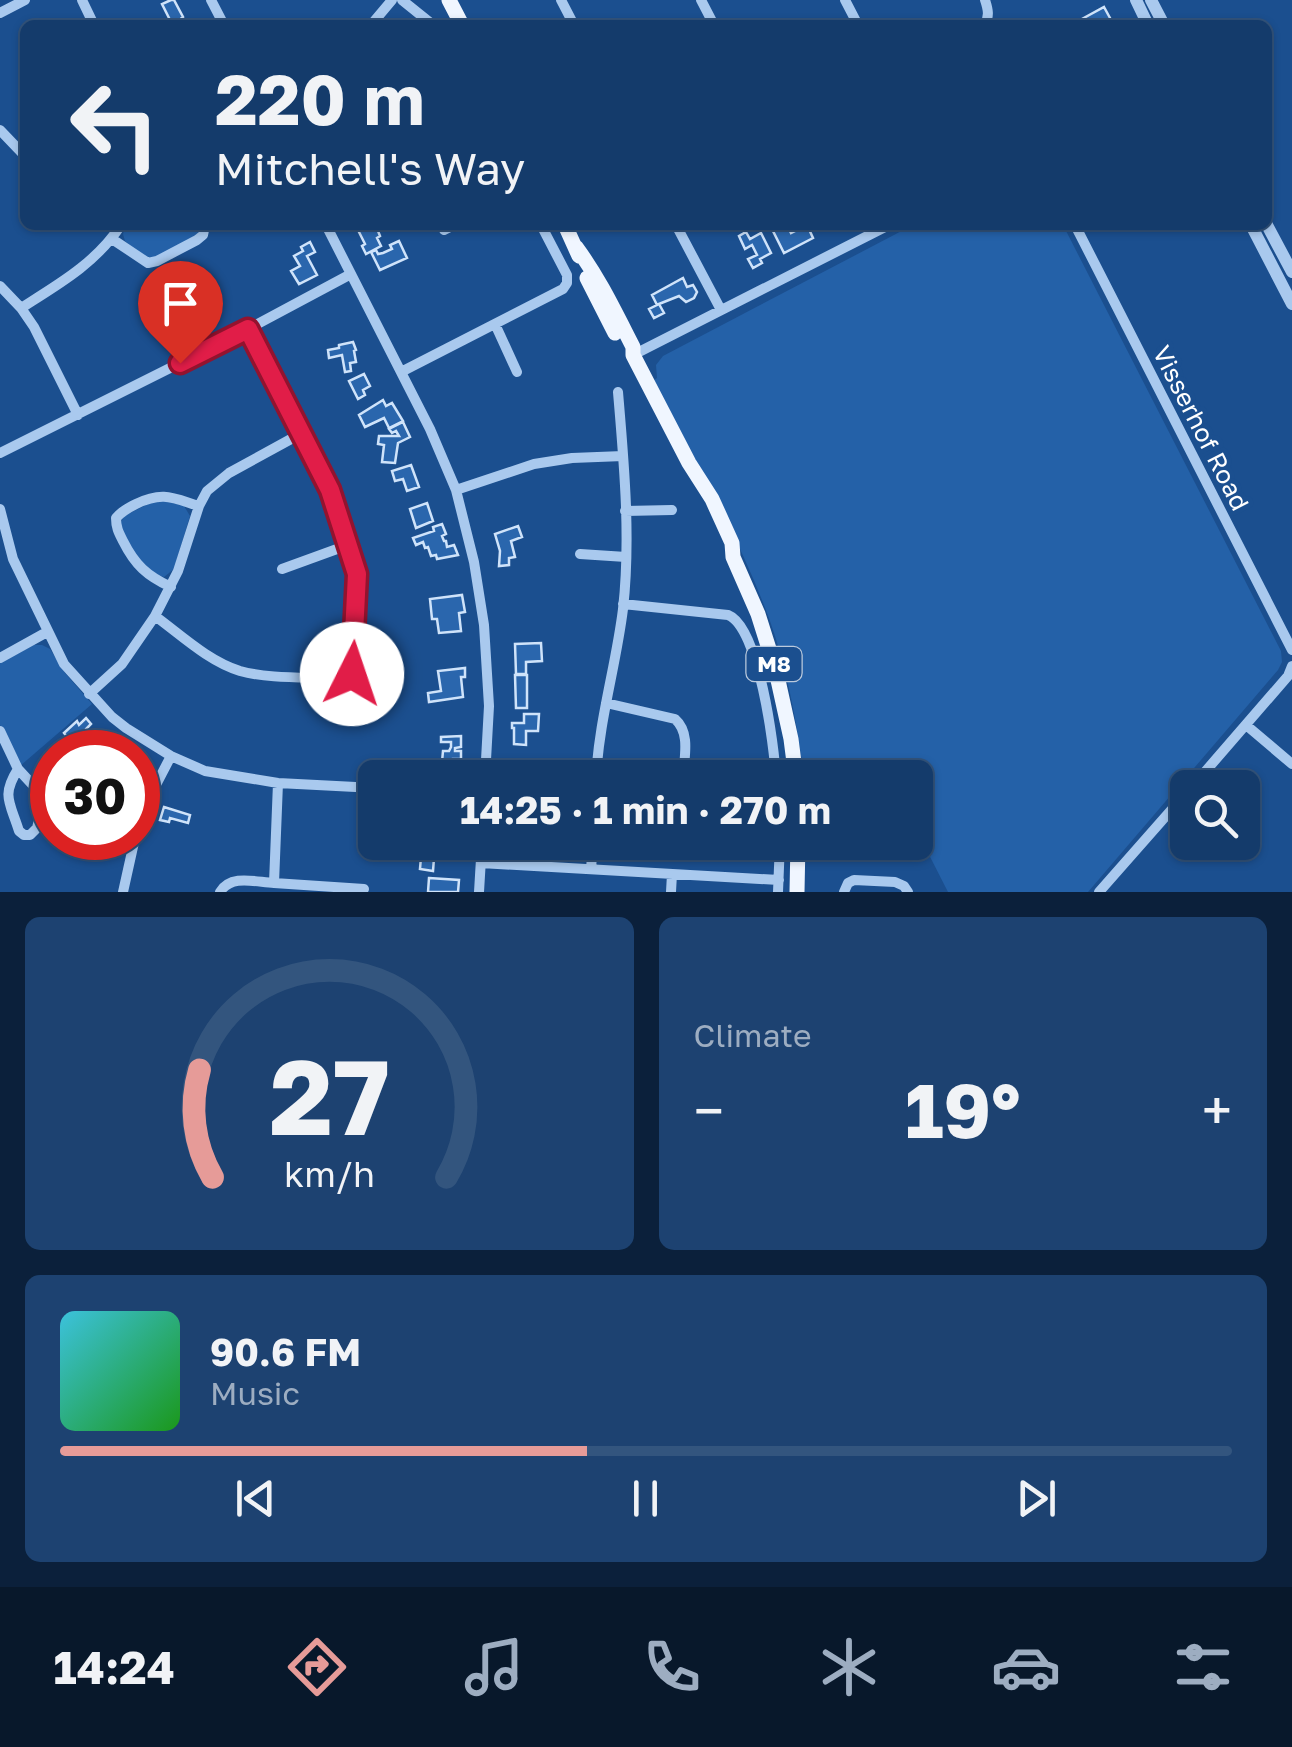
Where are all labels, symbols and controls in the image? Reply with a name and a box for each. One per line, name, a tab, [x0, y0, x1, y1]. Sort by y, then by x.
text: 220 m	[215, 56, 425, 140]
icon: left	[50, 60, 180, 190]
text: Mitchell's Way	[215, 141, 525, 195]
pin	[138, 261, 223, 364]
icon: arrive	[153, 276, 208, 331]
street label: Visserhof Road	[1147, 340, 1256, 515]
position arrow	[300, 622, 404, 726]
road number: M8	[746, 647, 802, 681]
speed limit sign: 30	[30, 730, 160, 860]
map controls	[1170, 770, 1260, 860]
button: search	[1170, 770, 1260, 860]
text: 14:25 · 1 min · 270 m	[460, 787, 831, 832]
text: Climate	[694, 1016, 812, 1054]
text: 27	[269, 1033, 389, 1158]
text: 19°	[905, 1064, 1021, 1155]
text: −	[694, 1077, 724, 1143]
text: +	[1202, 1077, 1232, 1143]
text: km/h	[284, 1152, 375, 1195]
text: 90.6 FM	[210, 1329, 361, 1374]
text: Music	[210, 1374, 300, 1412]
icon: previous	[228, 1471, 283, 1526]
icon: pause	[618, 1471, 673, 1526]
icon: next	[1009, 1471, 1064, 1526]
icon: directions	[282, 1632, 352, 1702]
icon: music	[459, 1632, 529, 1702]
icon: phone	[637, 1632, 707, 1702]
icon: climate	[814, 1632, 884, 1702]
icon: car	[991, 1632, 1061, 1702]
icon: filters	[1168, 1632, 1238, 1702]
text: 14:24	[54, 1640, 175, 1694]

